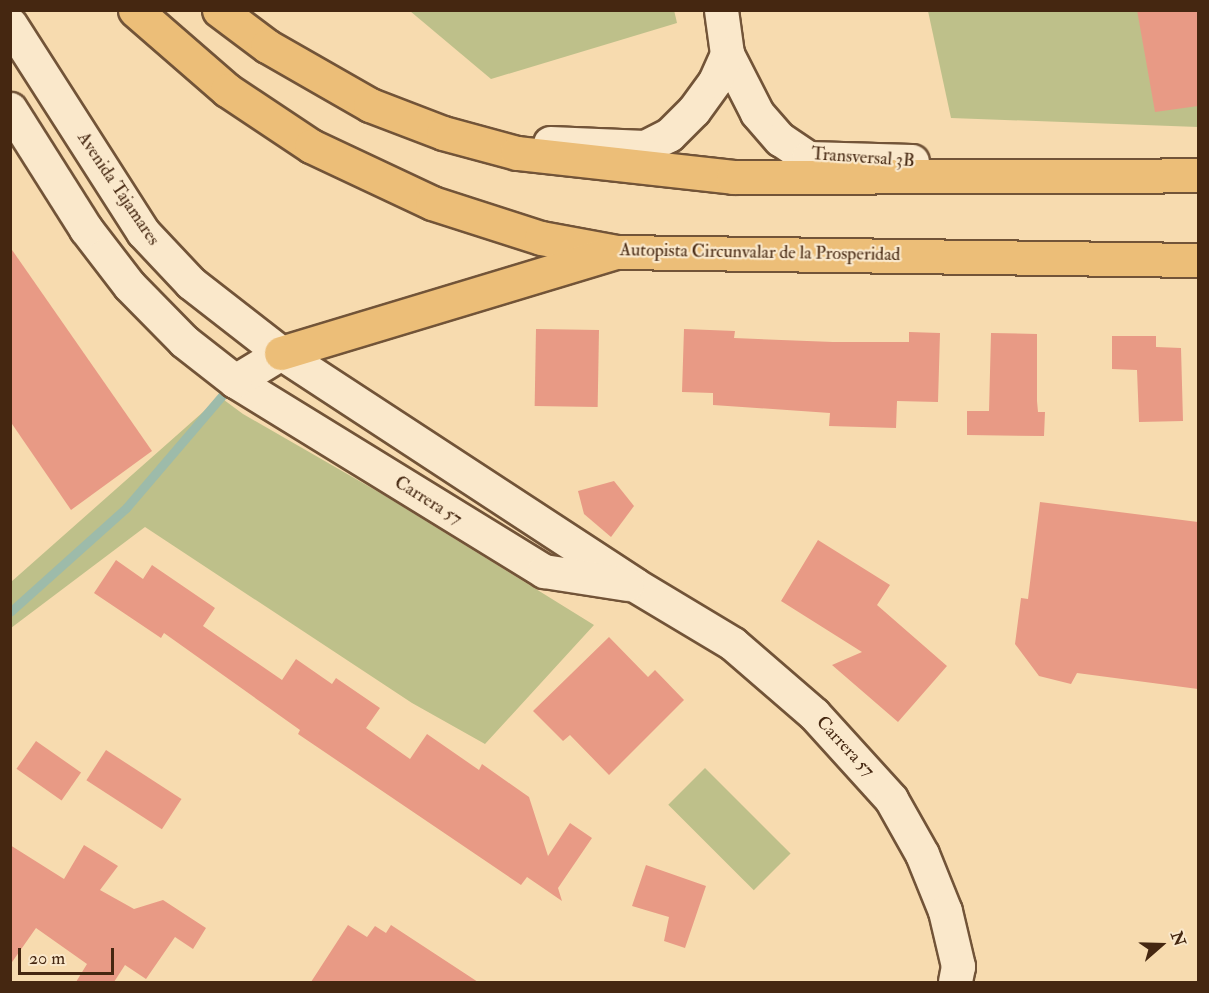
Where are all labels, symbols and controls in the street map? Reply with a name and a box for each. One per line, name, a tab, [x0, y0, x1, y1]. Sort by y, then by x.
street label: Avenida Tajamares	[72, 128, 164, 250]
street label: Transversal 3B	[811, 144, 915, 172]
street label: Autopista Circunvalar de la Prosperidad	[619, 240, 901, 266]
street label: Carrera 57	[390, 472, 466, 530]
street label: Carrera 57	[811, 712, 879, 782]
north arrow	[1131, 915, 1191, 975]
text: N	[1166, 929, 1190, 949]
scale bar	[21, 936, 117, 974]
text: 20 m	[29, 947, 65, 970]

